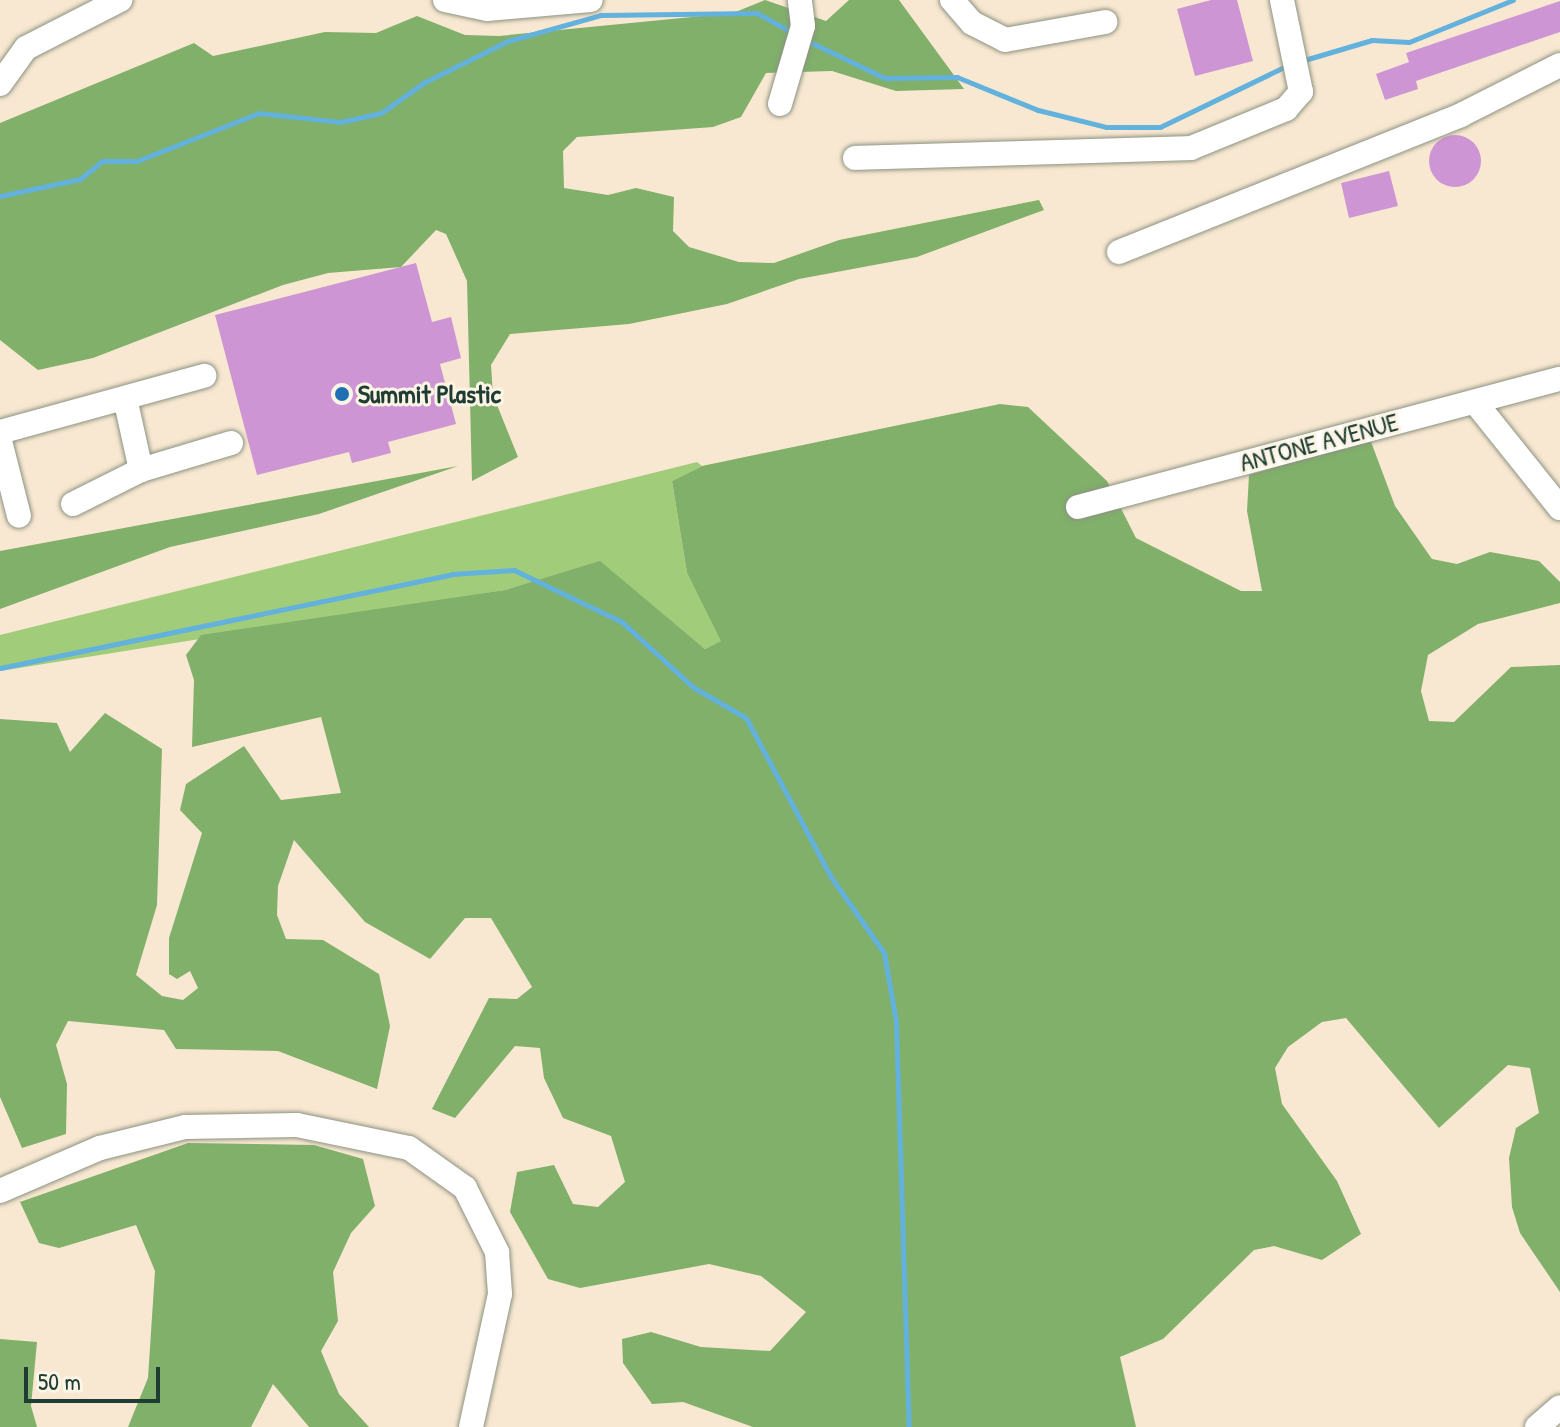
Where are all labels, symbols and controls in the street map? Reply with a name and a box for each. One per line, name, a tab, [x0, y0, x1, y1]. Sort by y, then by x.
place label: Summit Plastic	[358, 378, 501, 410]
marker: Summit Plastic	[333, 385, 351, 403]
street label: ANTONE AVENUE	[1236, 406, 1402, 478]
scale bar	[28, 1351, 164, 1401]
text: 50 m	[38, 1365, 81, 1397]

